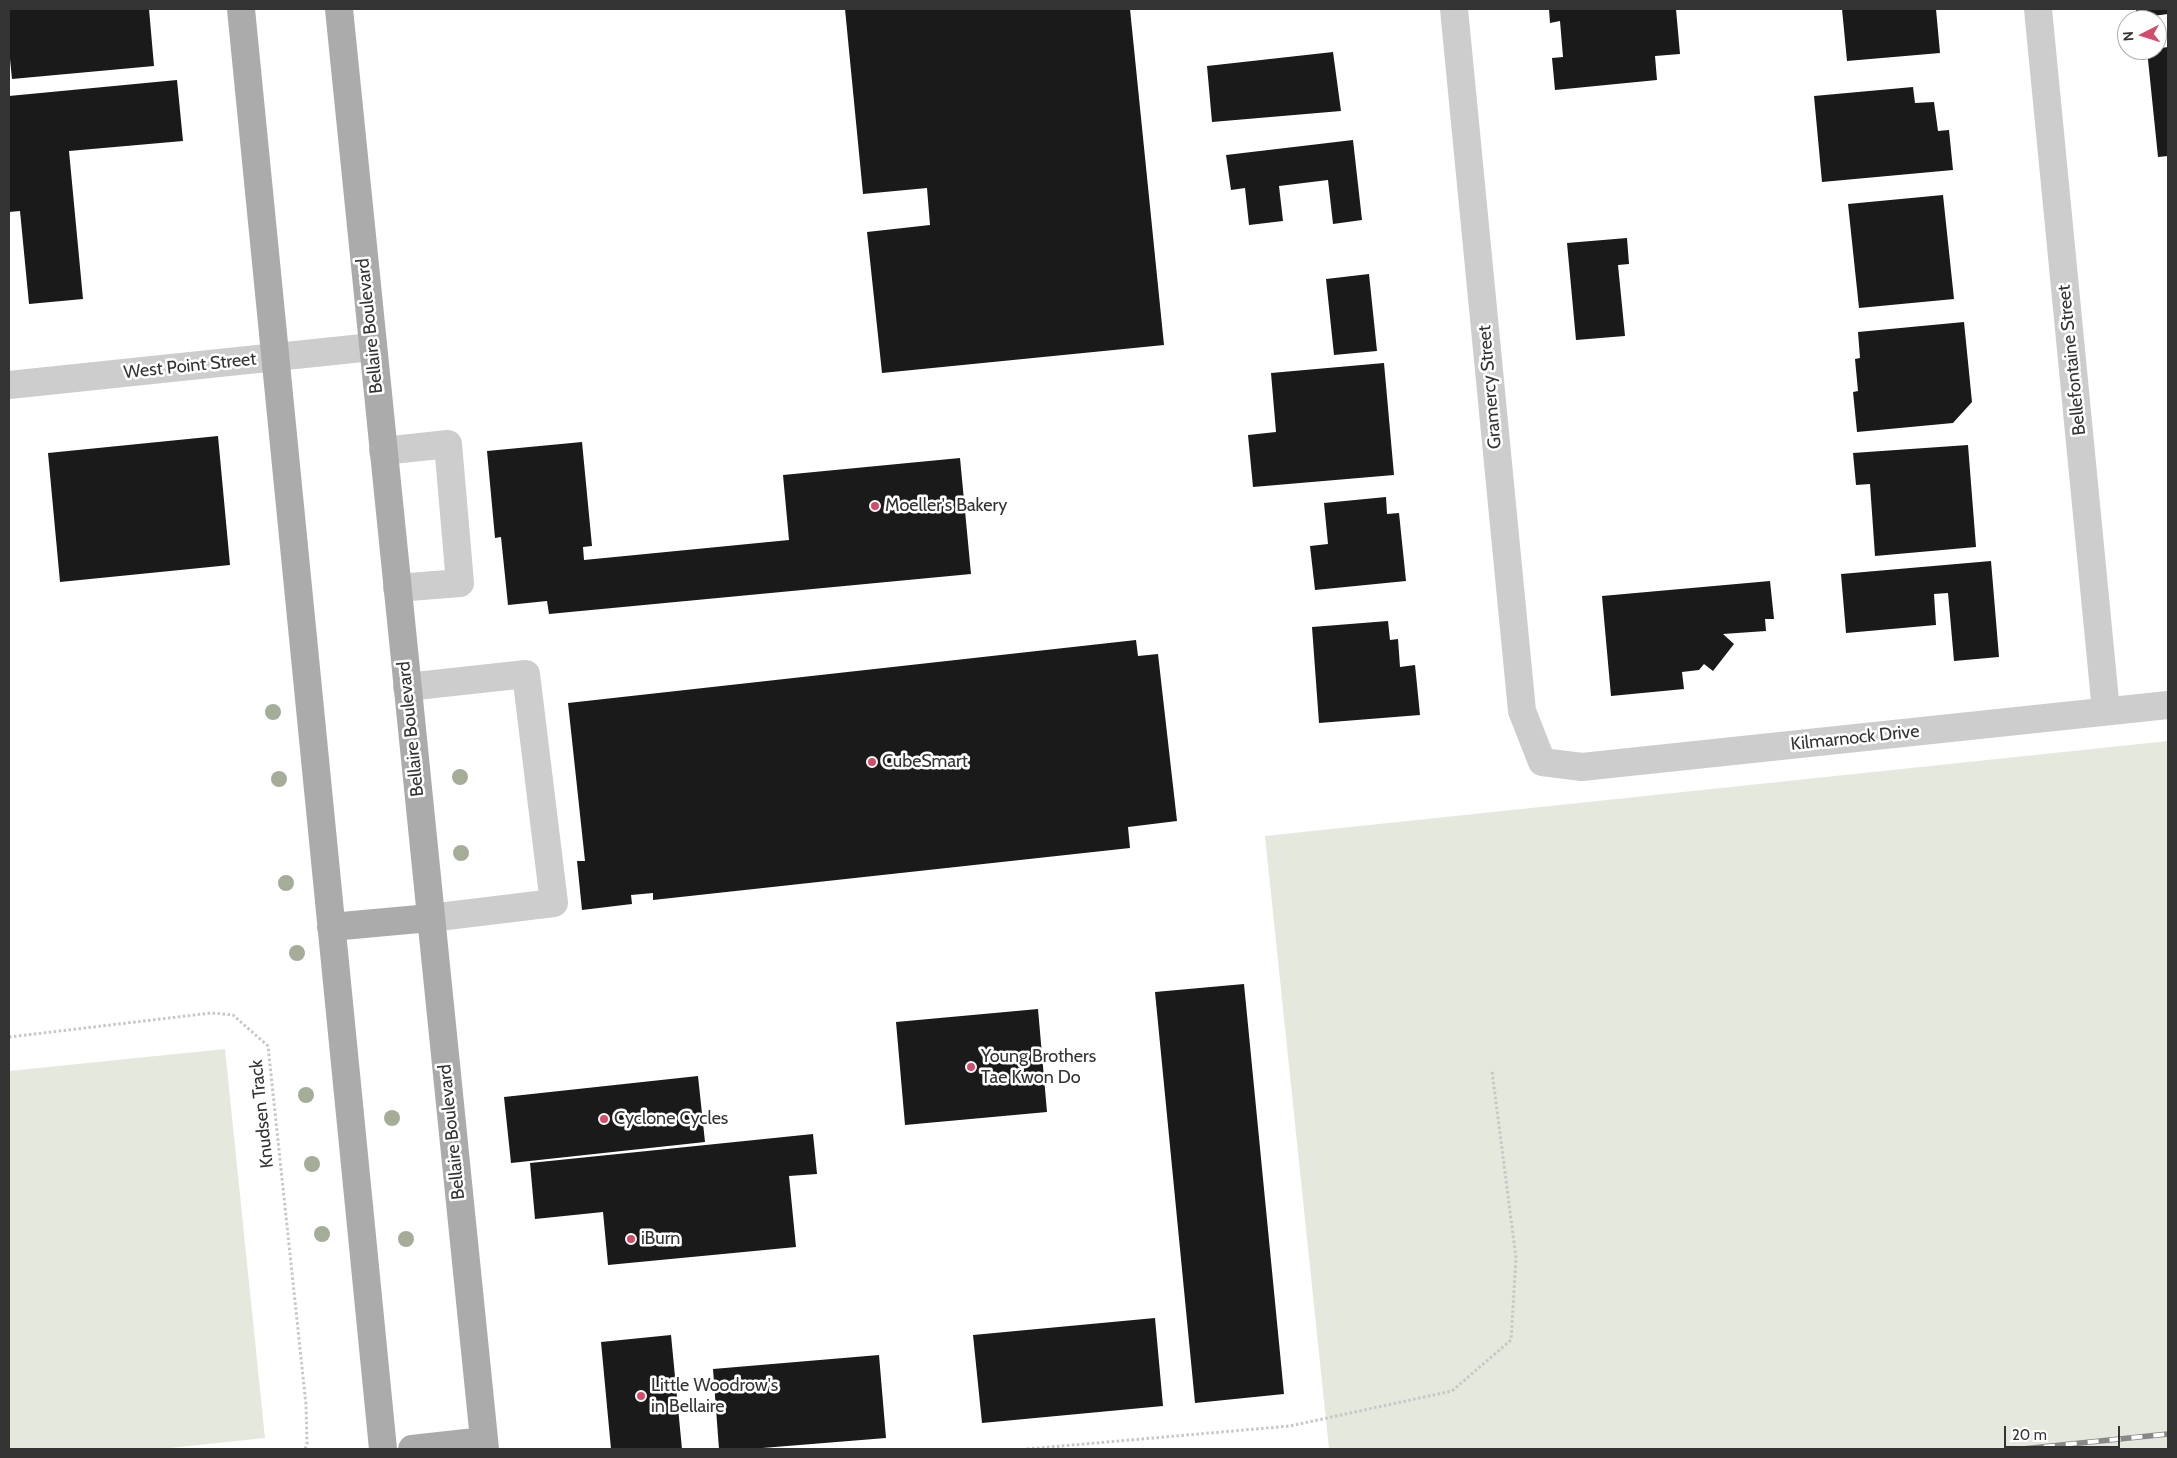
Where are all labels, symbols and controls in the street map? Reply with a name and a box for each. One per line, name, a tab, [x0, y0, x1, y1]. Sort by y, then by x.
north arrow	[2117, 10, 2167, 60]
text: N	[2119, 31, 2137, 42]
street label: Bellaire Boulevard	[352, 257, 388, 395]
street label: Bellefontaine Street	[2053, 284, 2091, 436]
street label: Gramercy Street	[1474, 324, 1506, 450]
street label: West Point Street	[123, 348, 257, 384]
place label: Moeller's Bakery	[885, 495, 1007, 517]
marker: Moeller's Bakery	[869, 500, 881, 512]
street label: Bellaire Boulevard	[393, 660, 429, 798]
street label: Kilmarnock Drive	[1790, 720, 1920, 756]
place label: CubeSmart	[882, 751, 968, 773]
marker: CubeSmart	[866, 756, 878, 768]
place label: Young Brothers Tae Kwon Do	[981, 1046, 1096, 1088]
street label: Knudsen Track	[246, 1059, 278, 1169]
marker: Young Brothers Tae Kwon Do	[965, 1061, 977, 1073]
street label: Bellaire Boulevard	[434, 1063, 470, 1201]
place label: Cyclone Cycles	[614, 1108, 728, 1130]
marker: Cyclone Cycles	[598, 1113, 610, 1125]
place label: iBurn	[641, 1228, 680, 1250]
marker: iBurn	[625, 1233, 637, 1245]
place label: Little Woodrow's in Bellaire	[651, 1375, 778, 1418]
marker: Little Woodrow's in Bellaire	[635, 1390, 647, 1402]
scale bar	[2007, 1416, 2123, 1448]
text: 20 m	[2012, 1426, 2047, 1444]

